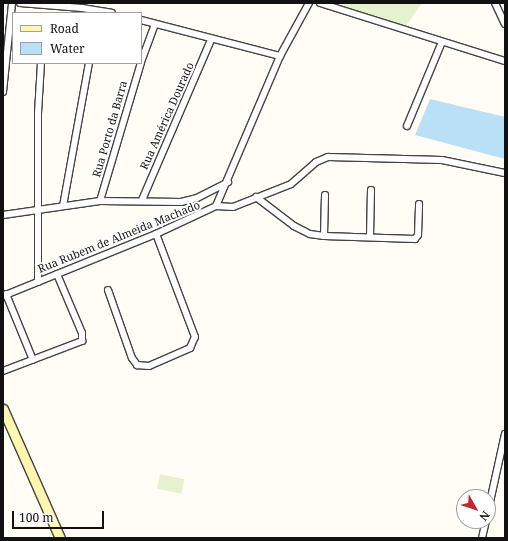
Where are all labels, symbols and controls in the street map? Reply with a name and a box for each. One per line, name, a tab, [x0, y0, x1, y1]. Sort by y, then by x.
legend	[12, 12, 142, 64]
text: Road	[50, 20, 79, 37]
text: Water	[50, 40, 85, 57]
street label: Rua América Dourado	[137, 60, 197, 172]
street label: Rua Porto da Barra	[90, 79, 130, 179]
street label: Rua Rubem de Almeida Machado	[36, 198, 202, 276]
north arrow	[456, 489, 496, 529]
scale bar	[14, 503, 106, 529]
text: N	[476, 508, 493, 524]
text: 100 m	[19, 509, 54, 526]

